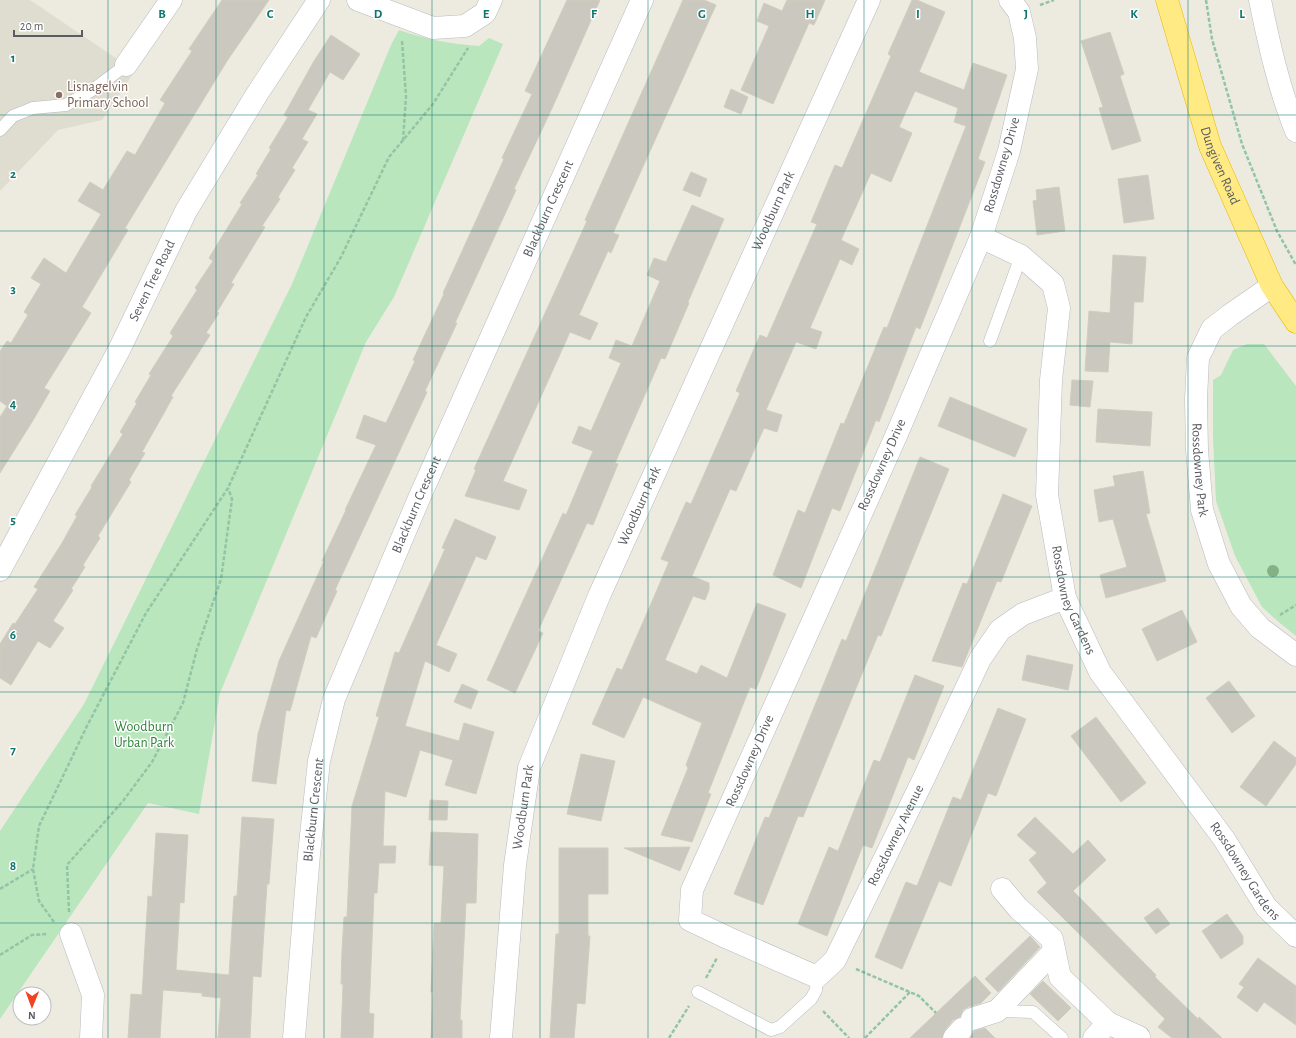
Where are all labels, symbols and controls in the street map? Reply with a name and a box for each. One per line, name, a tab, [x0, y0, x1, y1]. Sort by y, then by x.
text: B	[158, 8, 166, 21]
text: C	[267, 8, 274, 21]
text: D	[374, 8, 383, 21]
text: E	[483, 8, 490, 21]
text: F	[591, 8, 598, 21]
text: G	[698, 8, 706, 21]
text: H	[805, 8, 815, 21]
text: I	[916, 8, 920, 21]
text: J	[1024, 8, 1028, 21]
text: K	[1130, 8, 1138, 21]
text: L	[1239, 8, 1245, 21]
scale bar	[14, 12, 82, 38]
text: 20 m	[20, 20, 43, 32]
text: 1	[11, 52, 15, 65]
place label: Lisnagelvin Primary School	[67, 80, 149, 110]
marker: Lisnagelvin Primary School	[54, 90, 64, 100]
street label: Rossdowney Drive	[982, 116, 1022, 214]
street label: Dungiven Road	[1198, 125, 1242, 207]
street label: Blackburn Crescent	[521, 158, 576, 259]
text: 2	[10, 168, 16, 181]
street label: Woodburn Park	[749, 169, 798, 253]
street label: Seven Tree Road	[127, 238, 178, 323]
text: 3	[10, 283, 16, 296]
text: 4	[10, 398, 17, 411]
street label: Rossdowney Drive	[855, 417, 909, 513]
street label: Rossdowney Park	[1189, 423, 1211, 519]
street label: Blackburn Crescent	[390, 454, 444, 555]
street label: Woodburn Park	[616, 464, 664, 548]
text: 5	[10, 514, 16, 527]
street label: Rossdowney Gardens	[1049, 544, 1098, 657]
text: 6	[10, 629, 16, 642]
street label: Rossdowney Drive	[723, 713, 777, 809]
park label: Woodburn Urban Park	[114, 720, 175, 750]
text: 7	[10, 744, 16, 757]
street label: Blackburn Crescent	[301, 756, 327, 862]
street label: Woodburn Park	[510, 763, 536, 850]
street label: Rossdowney Avenue	[865, 783, 927, 888]
street label: Rossdowney Gardens	[1207, 820, 1283, 923]
text: 8	[10, 860, 16, 873]
north arrow	[12, 986, 52, 1026]
text: N	[28, 1010, 36, 1021]

